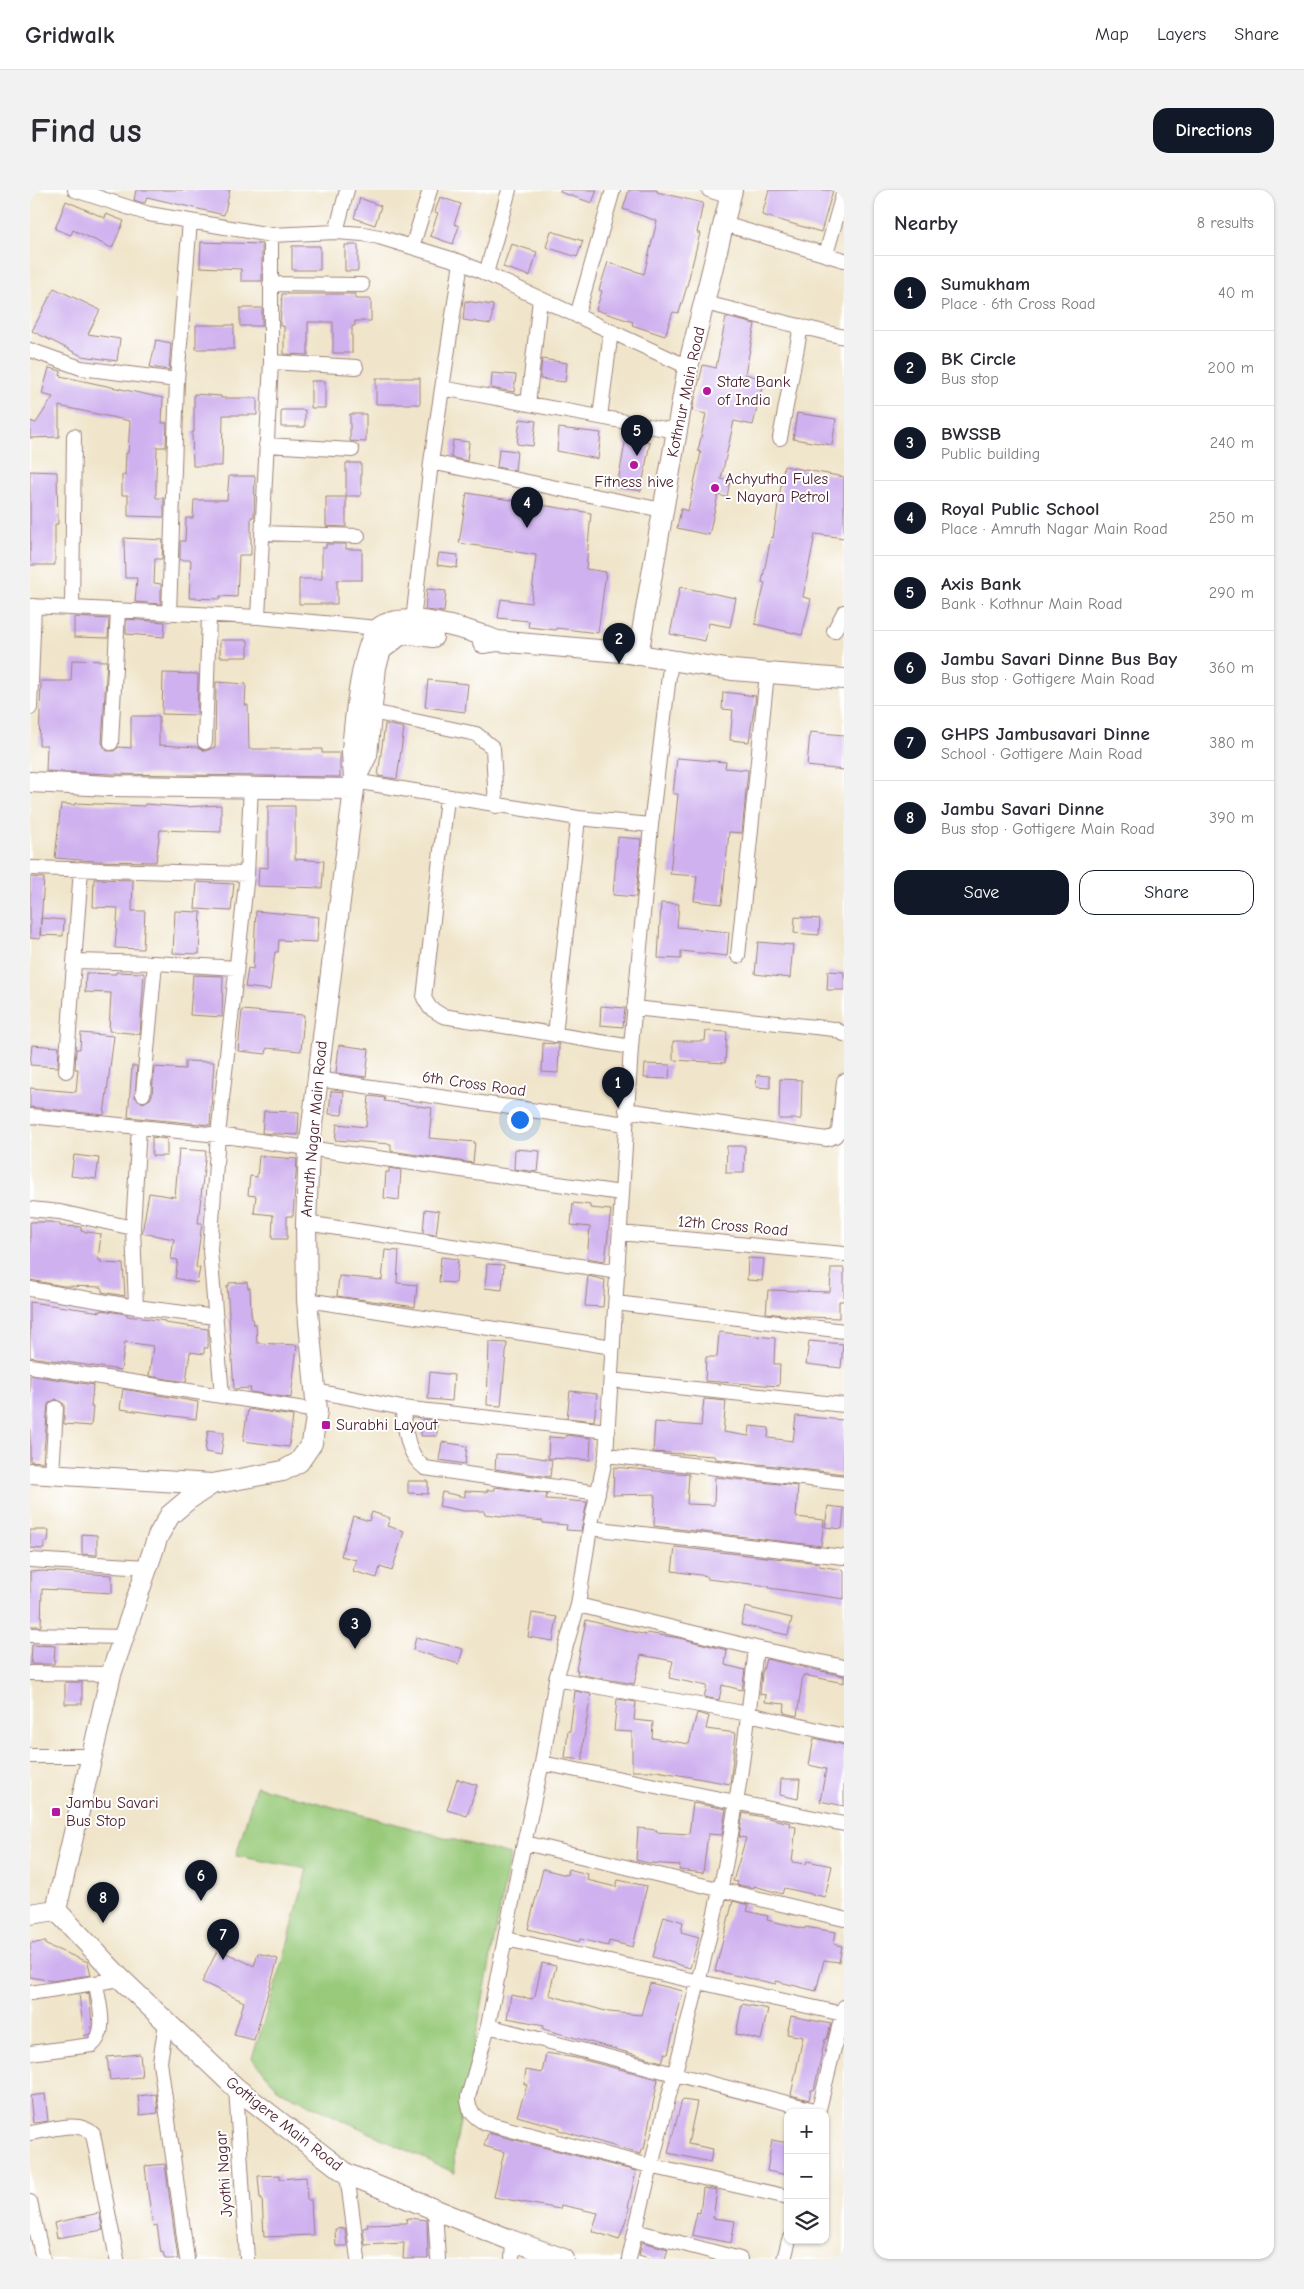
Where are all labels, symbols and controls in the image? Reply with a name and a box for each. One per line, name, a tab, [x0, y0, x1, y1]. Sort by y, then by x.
text: Gridwalk	[25, 21, 114, 49]
text: Map	[1095, 24, 1129, 45]
text: Layers	[1157, 24, 1206, 45]
text: Share	[1234, 24, 1279, 45]
button: Directions	[1153, 108, 1274, 153]
text: Find us	[30, 110, 142, 151]
text: Nearby	[894, 211, 958, 235]
text: 8 results	[1197, 214, 1254, 232]
text: Sumukham	[941, 273, 1030, 295]
text: 1	[907, 284, 913, 302]
text: 40 m	[1218, 284, 1254, 302]
text: Place · 6th Cross Road	[941, 295, 1096, 313]
street label: Kothnur Main Road	[663, 325, 709, 459]
text: BK Circle	[941, 348, 1016, 370]
text: 2	[906, 359, 914, 377]
text: 200 m	[1208, 359, 1254, 377]
text: Bus stop	[941, 370, 999, 388]
place label: State Bank of India	[717, 373, 791, 409]
marker: State Bank of India	[701, 385, 713, 397]
pin: 5	[621, 415, 653, 456]
text: BWSSB	[941, 423, 1001, 445]
text: 3	[906, 434, 914, 452]
text: 240 m	[1210, 434, 1254, 452]
text: Public building	[941, 445, 1040, 463]
marker: Fitness hive	[628, 459, 640, 471]
place label: Achyutha Fules - Nayara Petrol	[725, 470, 829, 506]
place label: Fitness hive	[594, 473, 674, 491]
marker: Achyutha Fules - Nayara Petrol	[709, 482, 721, 494]
pin: 4	[511, 487, 543, 528]
text: Royal Public School	[941, 498, 1100, 520]
text: 4	[906, 509, 914, 527]
text: 250 m	[1209, 509, 1254, 527]
text: Place · Amruth Nagar Main Road	[941, 520, 1168, 538]
text: Axis Bank	[941, 573, 1021, 595]
text: 5	[906, 584, 914, 602]
text: 290 m	[1209, 584, 1254, 602]
text: Bank · Kothnur Main Road	[941, 595, 1122, 613]
pin: 2	[603, 623, 635, 664]
text: Jambu Savari Dinne Bus Bay	[941, 648, 1177, 670]
text: 6	[906, 659, 914, 677]
text: 360 m	[1209, 659, 1254, 677]
text: Bus stop · Gottigere Main Road	[941, 670, 1155, 688]
text: GHPS Jambusavari Dinne	[941, 723, 1150, 745]
text: 7	[906, 734, 914, 752]
text: 380 m	[1209, 734, 1254, 752]
text: School · Gottigere Main Road	[941, 745, 1143, 763]
text: Jambu Savari Dinne	[941, 798, 1104, 820]
text: 8	[906, 809, 914, 827]
text: 390 m	[1209, 809, 1254, 827]
text: Bus stop · Gottigere Main Road	[941, 820, 1155, 838]
button: Save	[894, 870, 1069, 915]
button: Share	[1079, 870, 1254, 915]
street label: Amruth Nagar Main Road	[297, 1040, 331, 1218]
pin: 1	[602, 1067, 634, 1108]
street label: 6th Cross Road	[421, 1068, 527, 1100]
your location	[507, 1107, 533, 1133]
street label: 12th Cross Road	[677, 1212, 789, 1240]
place label: Surabhi Layout	[336, 1416, 438, 1434]
marker: Surabhi Layout	[320, 1419, 332, 1431]
pin: 3	[339, 1608, 371, 1649]
place label: Jambu Savari Bus Stop	[66, 1794, 159, 1830]
marker: Jambu Savari Bus Stop	[50, 1806, 62, 1818]
pin: 6	[185, 1860, 217, 1901]
pin: 8	[87, 1882, 119, 1923]
pin: 7	[207, 1919, 239, 1960]
street label: Gottigere Main Road	[222, 2073, 346, 2175]
map controls	[784, 2109, 829, 2244]
button: +	[784, 2109, 829, 2154]
street label: Jyothi Nagar	[212, 2130, 236, 2218]
button: −	[784, 2154, 829, 2199]
button: layers	[784, 2199, 829, 2244]

